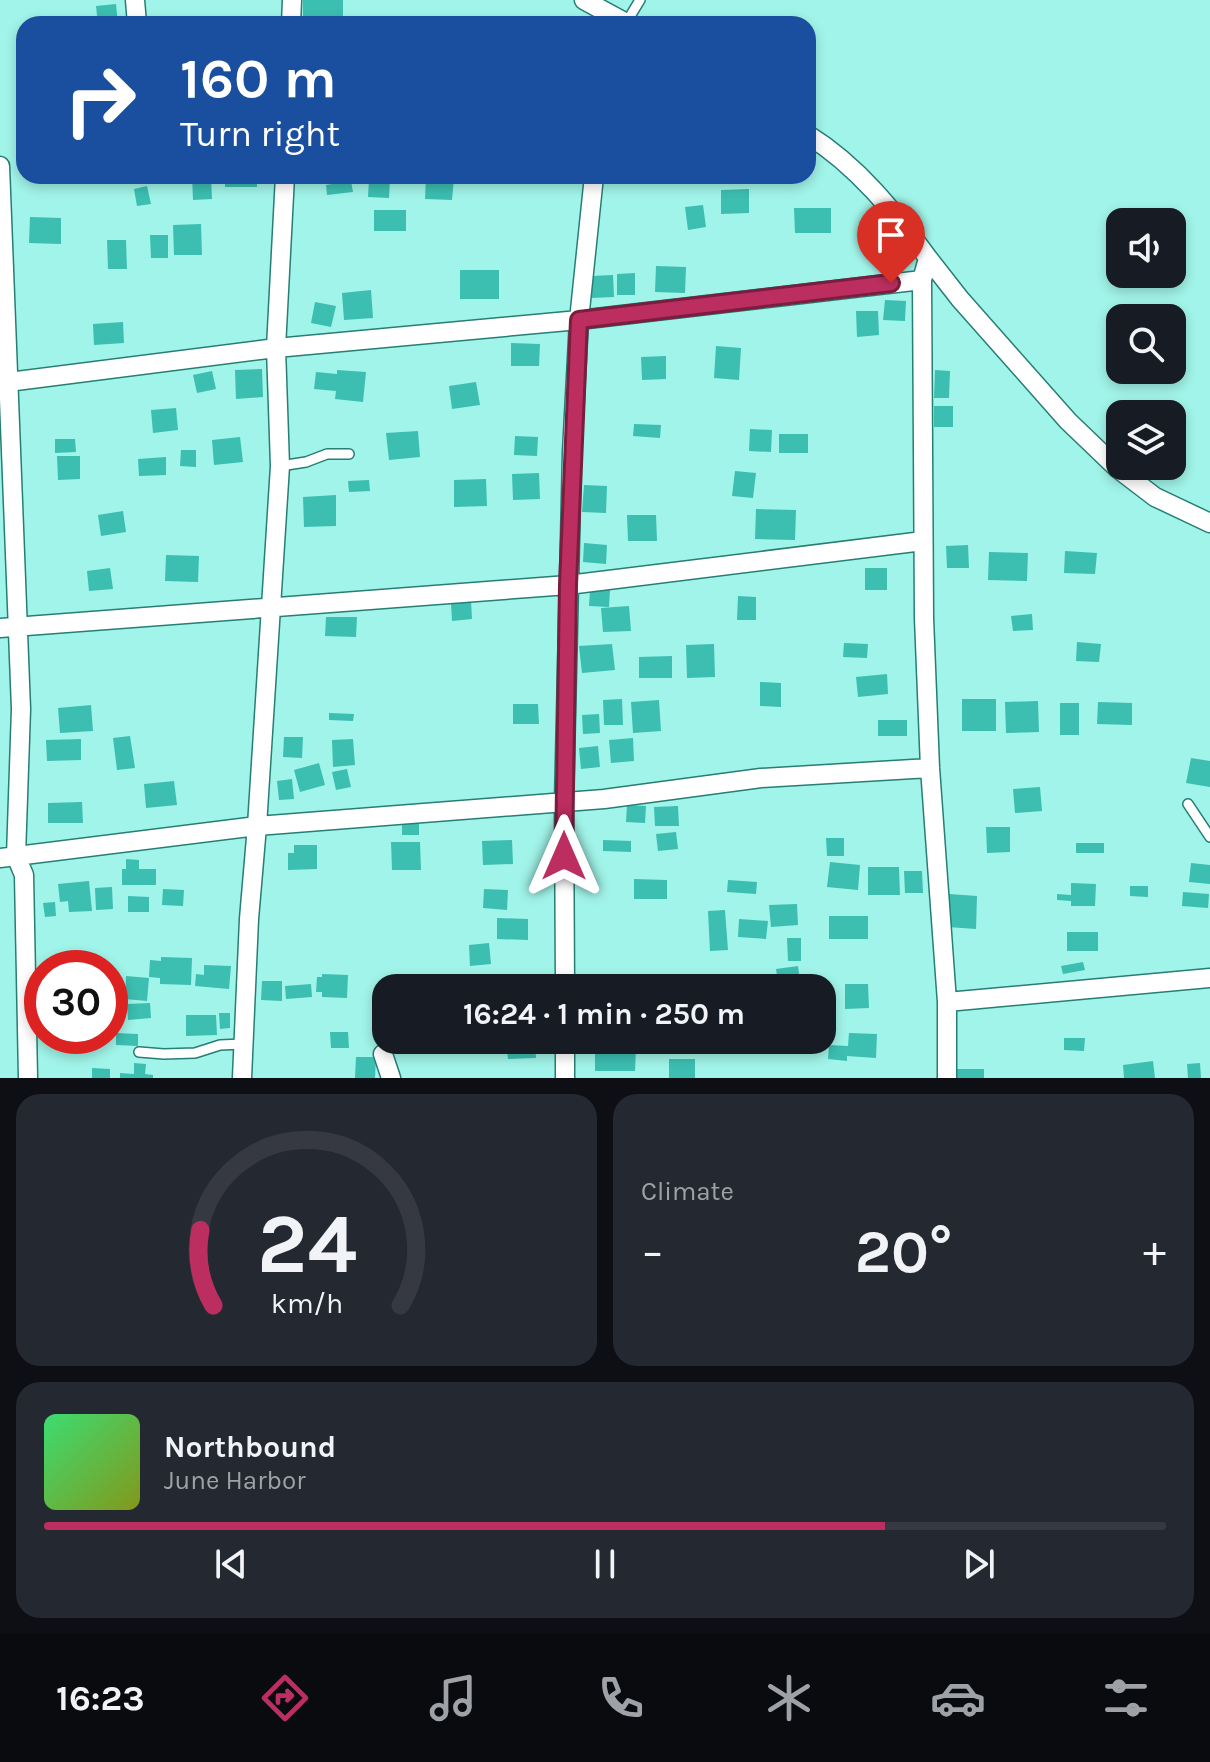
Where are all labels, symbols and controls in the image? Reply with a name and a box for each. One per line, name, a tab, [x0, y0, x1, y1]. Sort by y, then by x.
text: 160 m	[180, 46, 337, 111]
icon: right	[48, 48, 152, 152]
text: Turn right	[180, 113, 340, 155]
pin	[857, 201, 925, 283]
map controls	[1106, 208, 1186, 480]
button: sound	[1106, 208, 1186, 288]
icon: arrive	[869, 213, 913, 257]
button: search	[1106, 304, 1186, 384]
button: layers	[1106, 400, 1186, 480]
position arrow	[522, 814, 606, 898]
speed limit sign: 30	[24, 950, 128, 1054]
text: 16:24 · 1 min · 250 m	[463, 996, 745, 1032]
text: Climate	[641, 1176, 734, 1207]
text: 24	[257, 1196, 356, 1293]
text: 20°	[855, 1217, 952, 1287]
text: −	[641, 1226, 664, 1277]
text: +	[1143, 1226, 1166, 1277]
text: km/h	[270, 1287, 343, 1320]
text: Northbound	[164, 1429, 336, 1465]
text: June Harbor	[164, 1465, 306, 1496]
icon: previous	[209, 1542, 253, 1586]
icon: pause	[583, 1542, 627, 1586]
icon: next	[957, 1542, 1001, 1586]
icon: directions	[257, 1670, 313, 1726]
icon: music	[425, 1670, 481, 1726]
icon: phone	[593, 1670, 649, 1726]
icon: climate	[761, 1670, 817, 1726]
icon: car	[930, 1670, 986, 1726]
icon: filters	[1098, 1670, 1154, 1726]
text: 16:23	[56, 1677, 145, 1719]

